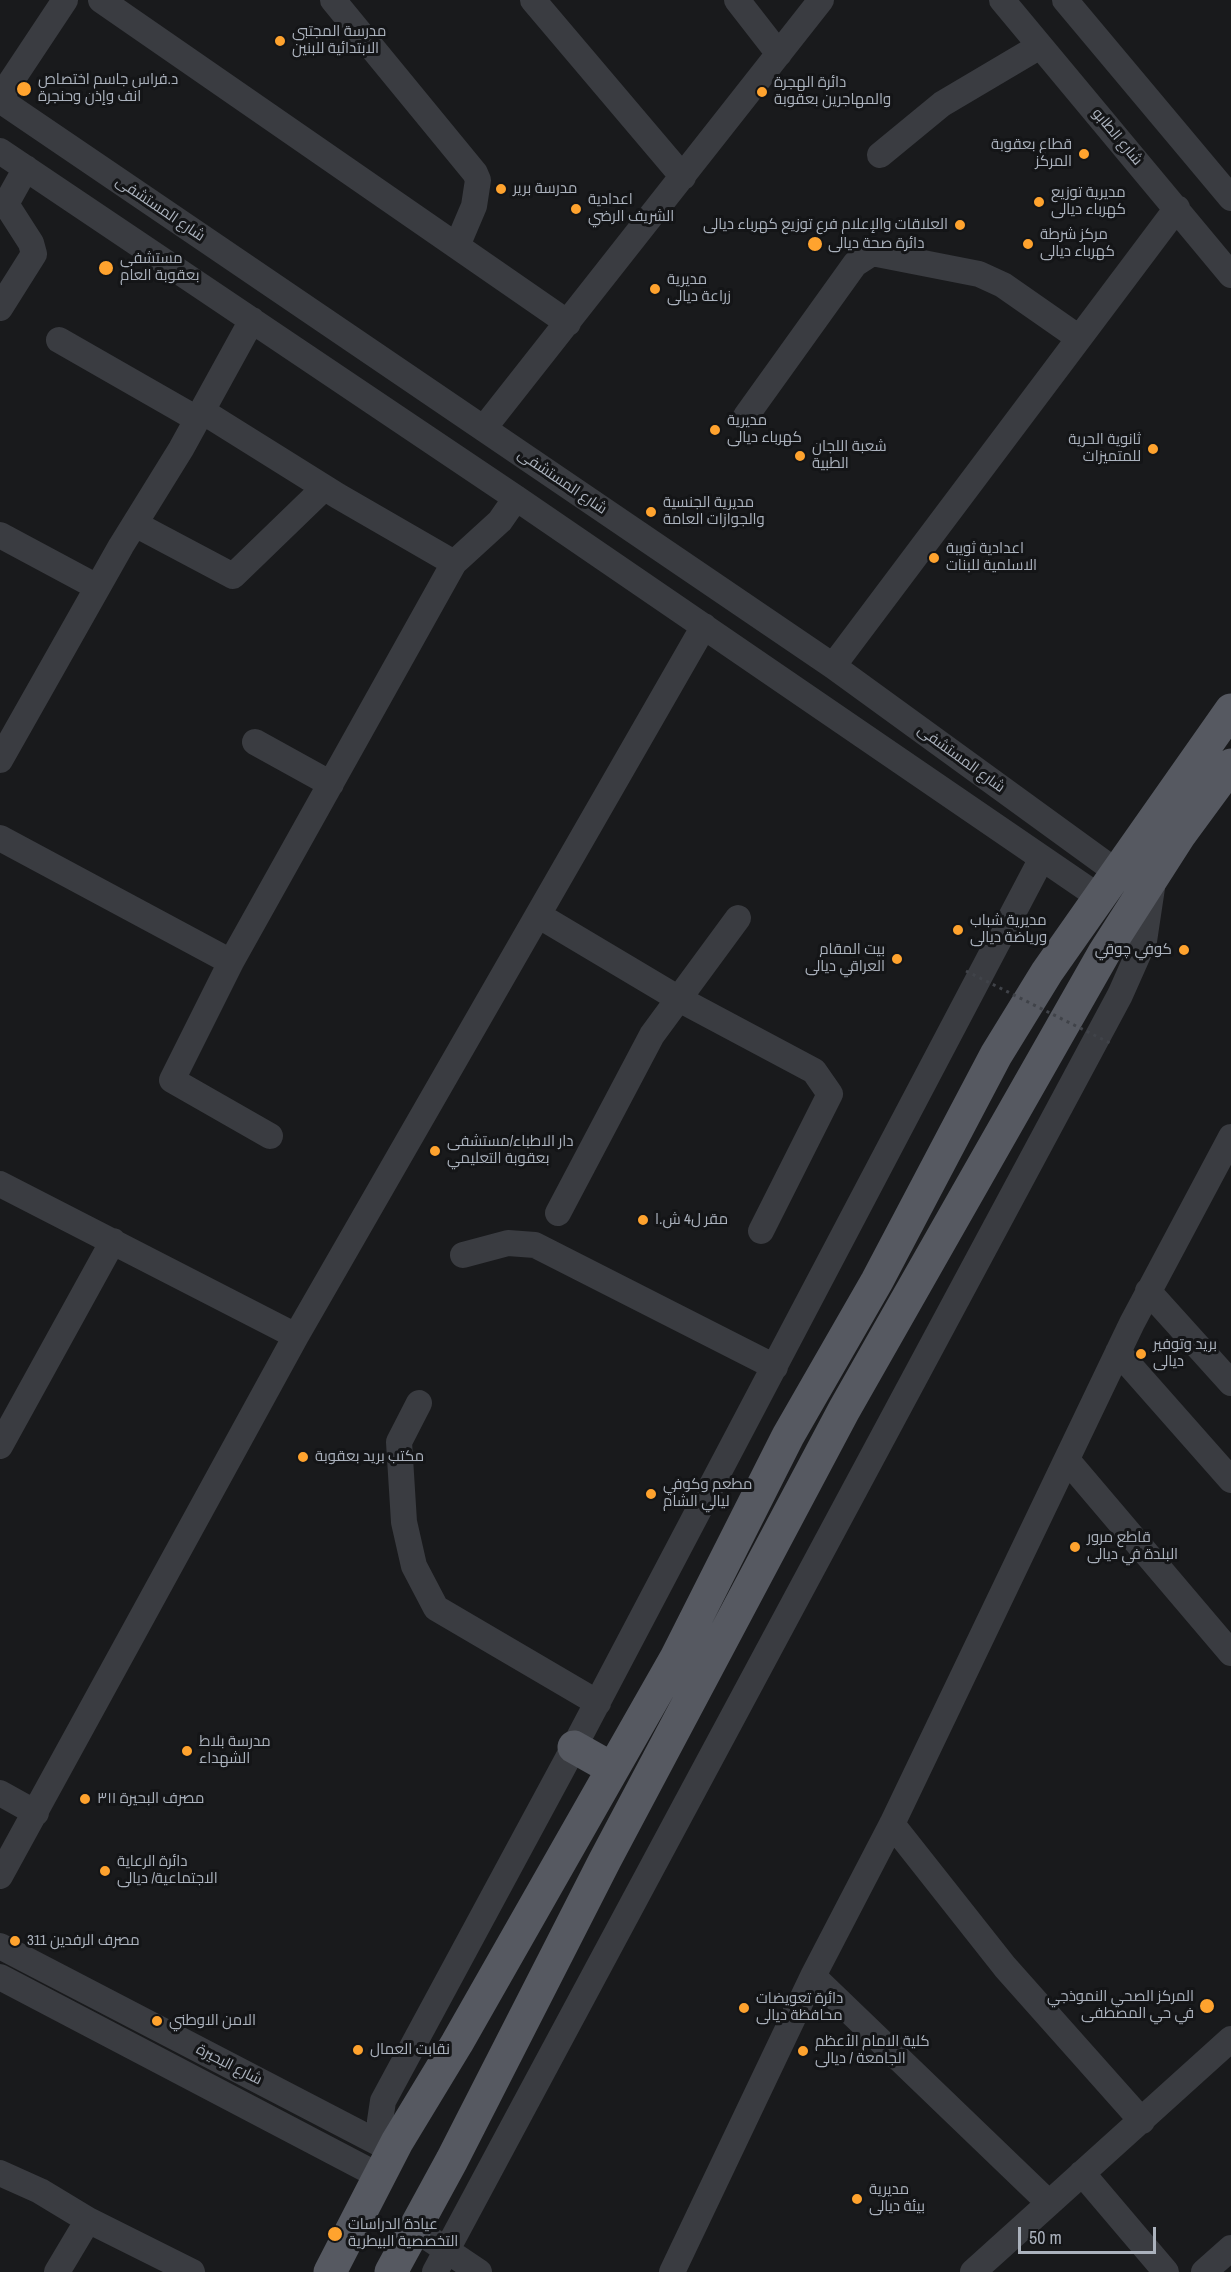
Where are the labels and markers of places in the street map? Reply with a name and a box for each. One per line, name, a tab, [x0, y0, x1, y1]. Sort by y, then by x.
place label: مدرسة المجتبى الابتدائية للبنين	[292, 23, 386, 58]
marker: مدرسة المجتبى الابتدائية للبنين	[273, 34, 287, 48]
place label: د.فراس جاسم اختصاص انف وإذن وحنجرة	[38, 71, 178, 106]
place label: دائرة الهجرة والمهاجرين بعقوبة	[774, 74, 891, 109]
marker: د.فراس جاسم اختصاص انف وإذن وحنجرة	[15, 80, 33, 98]
marker: دائرة الهجرة والمهاجرين بعقوبة	[755, 85, 769, 99]
place label: قطاع بعقوبة المركز	[991, 136, 1072, 171]
marker: قطاع بعقوبة المركز	[1077, 147, 1091, 161]
place label: مدرسة برير	[513, 180, 577, 198]
marker: مدرسة برير	[494, 182, 508, 196]
place label: مديرية توزيع كهرباء ديالى	[1051, 184, 1126, 219]
place label: اعدادية الشريف الرضي	[588, 191, 674, 226]
marker: مديرية توزيع كهرباء ديالى	[1032, 195, 1046, 209]
marker: اعدادية الشريف الرضي	[569, 202, 583, 216]
place label: العلاقات والإعلام فرع توزيع كهرباء ديالى	[703, 216, 948, 234]
marker: العلاقات والإعلام فرع توزيع كهرباء ديالى	[953, 218, 967, 232]
place label: مركز شرطة كهرباء ديالى	[1040, 226, 1115, 261]
marker: دائرة صحة ديالى	[806, 235, 824, 253]
place label: دائرة صحة ديالى	[828, 235, 924, 253]
marker: مركز شرطة كهرباء ديالى	[1021, 237, 1035, 251]
place label: مستشفى بعقوبة العام	[120, 250, 199, 285]
marker: مستشفى بعقوبة العام	[97, 259, 115, 277]
place label: مديرية زراعة ديالى	[667, 271, 731, 306]
marker: مديرية زراعة ديالى	[648, 282, 662, 296]
place label: مديرية كهرباء ديالى	[727, 412, 802, 447]
marker: مديرية كهرباء ديالى	[708, 423, 722, 437]
place label: ثانوية الحرية للمتميزات	[1068, 431, 1141, 466]
place label: شعبة اللجان الطبية	[812, 438, 887, 473]
marker: ثانوية الحرية للمتميزات	[1146, 442, 1160, 456]
marker: شعبة اللجان الطبية	[793, 449, 807, 463]
place label: مديرية الجنسية والجوازات العامة	[663, 494, 765, 529]
marker: مديرية الجنسية والجوازات العامة	[644, 505, 658, 519]
place label: اعدادية ثويبة الاسلمية للبنات	[946, 540, 1037, 575]
marker: اعدادية ثويبة الاسلمية للبنات	[927, 551, 941, 565]
place label: مديرية شباب ورياضة ديالى	[970, 912, 1047, 947]
marker: مديرية شباب ورياضة ديالى	[951, 923, 965, 937]
place label: بيت المقام العراقي ديالى	[805, 941, 885, 976]
place label: كوفي چوقي	[1095, 941, 1172, 959]
marker: كوفي چوقي	[1177, 943, 1191, 957]
marker: بيت المقام العراقي ديالى	[890, 952, 904, 966]
place label: دار الاطباء/مستشفى بعقوبة التعليمي	[447, 1133, 574, 1168]
marker: دار الاطباء/مستشفى بعقوبة التعليمي	[428, 1144, 442, 1158]
place label: مقر ل4 ش.ا	[655, 1211, 728, 1229]
marker: مقر ل4 ش.ا	[636, 1213, 650, 1227]
place label: بريد وتوفير ديالى	[1153, 1336, 1217, 1371]
marker: بريد وتوفير ديالى	[1134, 1347, 1148, 1361]
place label: مكتب بريد بعقوبة	[315, 1448, 424, 1466]
marker: مكتب بريد بعقوبة	[296, 1450, 310, 1464]
place label: مطعم وكوفي ليالي الشام	[663, 1476, 752, 1511]
marker: مطعم وكوفي ليالي الشام	[644, 1487, 658, 1501]
place label: قاطع مرور البلدة في ديالى	[1087, 1529, 1178, 1564]
marker: قاطع مرور البلدة في ديالى	[1068, 1540, 1082, 1554]
place label: مدرسة بلاط الشهداء	[199, 1733, 271, 1768]
marker: مدرسة بلاط الشهداء	[180, 1744, 194, 1758]
place label: مصرف البحيرة ٣١١	[97, 1790, 204, 1808]
marker: مصرف البحيرة ٣١١	[78, 1792, 92, 1806]
place label: دائرة الرعاية الاجتماعية/ ديالى	[117, 1853, 218, 1888]
marker: دائرة الرعاية الاجتماعية/ ديالى	[98, 1864, 112, 1878]
place label: مصرف الرفدين 311	[27, 1932, 140, 1950]
marker: مصرف الرفدين 311	[8, 1934, 22, 1948]
place label: المركز الصحي النموذجي في حي المصطفى	[1047, 1988, 1194, 2023]
place label: دائرة تعويضات محافظة ديالى	[756, 1990, 843, 2025]
marker: المركز الصحي النموذجي في حي المصطفى	[1198, 1997, 1216, 2015]
marker: دائرة تعويضات محافظة ديالى	[737, 2001, 751, 2015]
place label: الامن الاوطني	[169, 2012, 256, 2030]
marker: الامن الاوطني	[150, 2014, 164, 2028]
place label: كلية الامام الأعظم الجامعة / ديالى	[815, 2033, 930, 2068]
place label: نقابت العمال	[370, 2041, 450, 2059]
marker: نقابت العمال	[351, 2043, 365, 2057]
marker: كلية الامام الأعظم الجامعة / ديالى	[796, 2044, 810, 2058]
place label: مديرية بيئة ديالى	[869, 2181, 925, 2216]
marker: مديرية بيئة ديالى	[850, 2192, 864, 2206]
place label: عيادة الدراسات التخصصية البيطرية	[348, 2216, 458, 2251]
marker: عيادة الدراسات التخصصية البيطرية	[326, 2225, 344, 2243]

